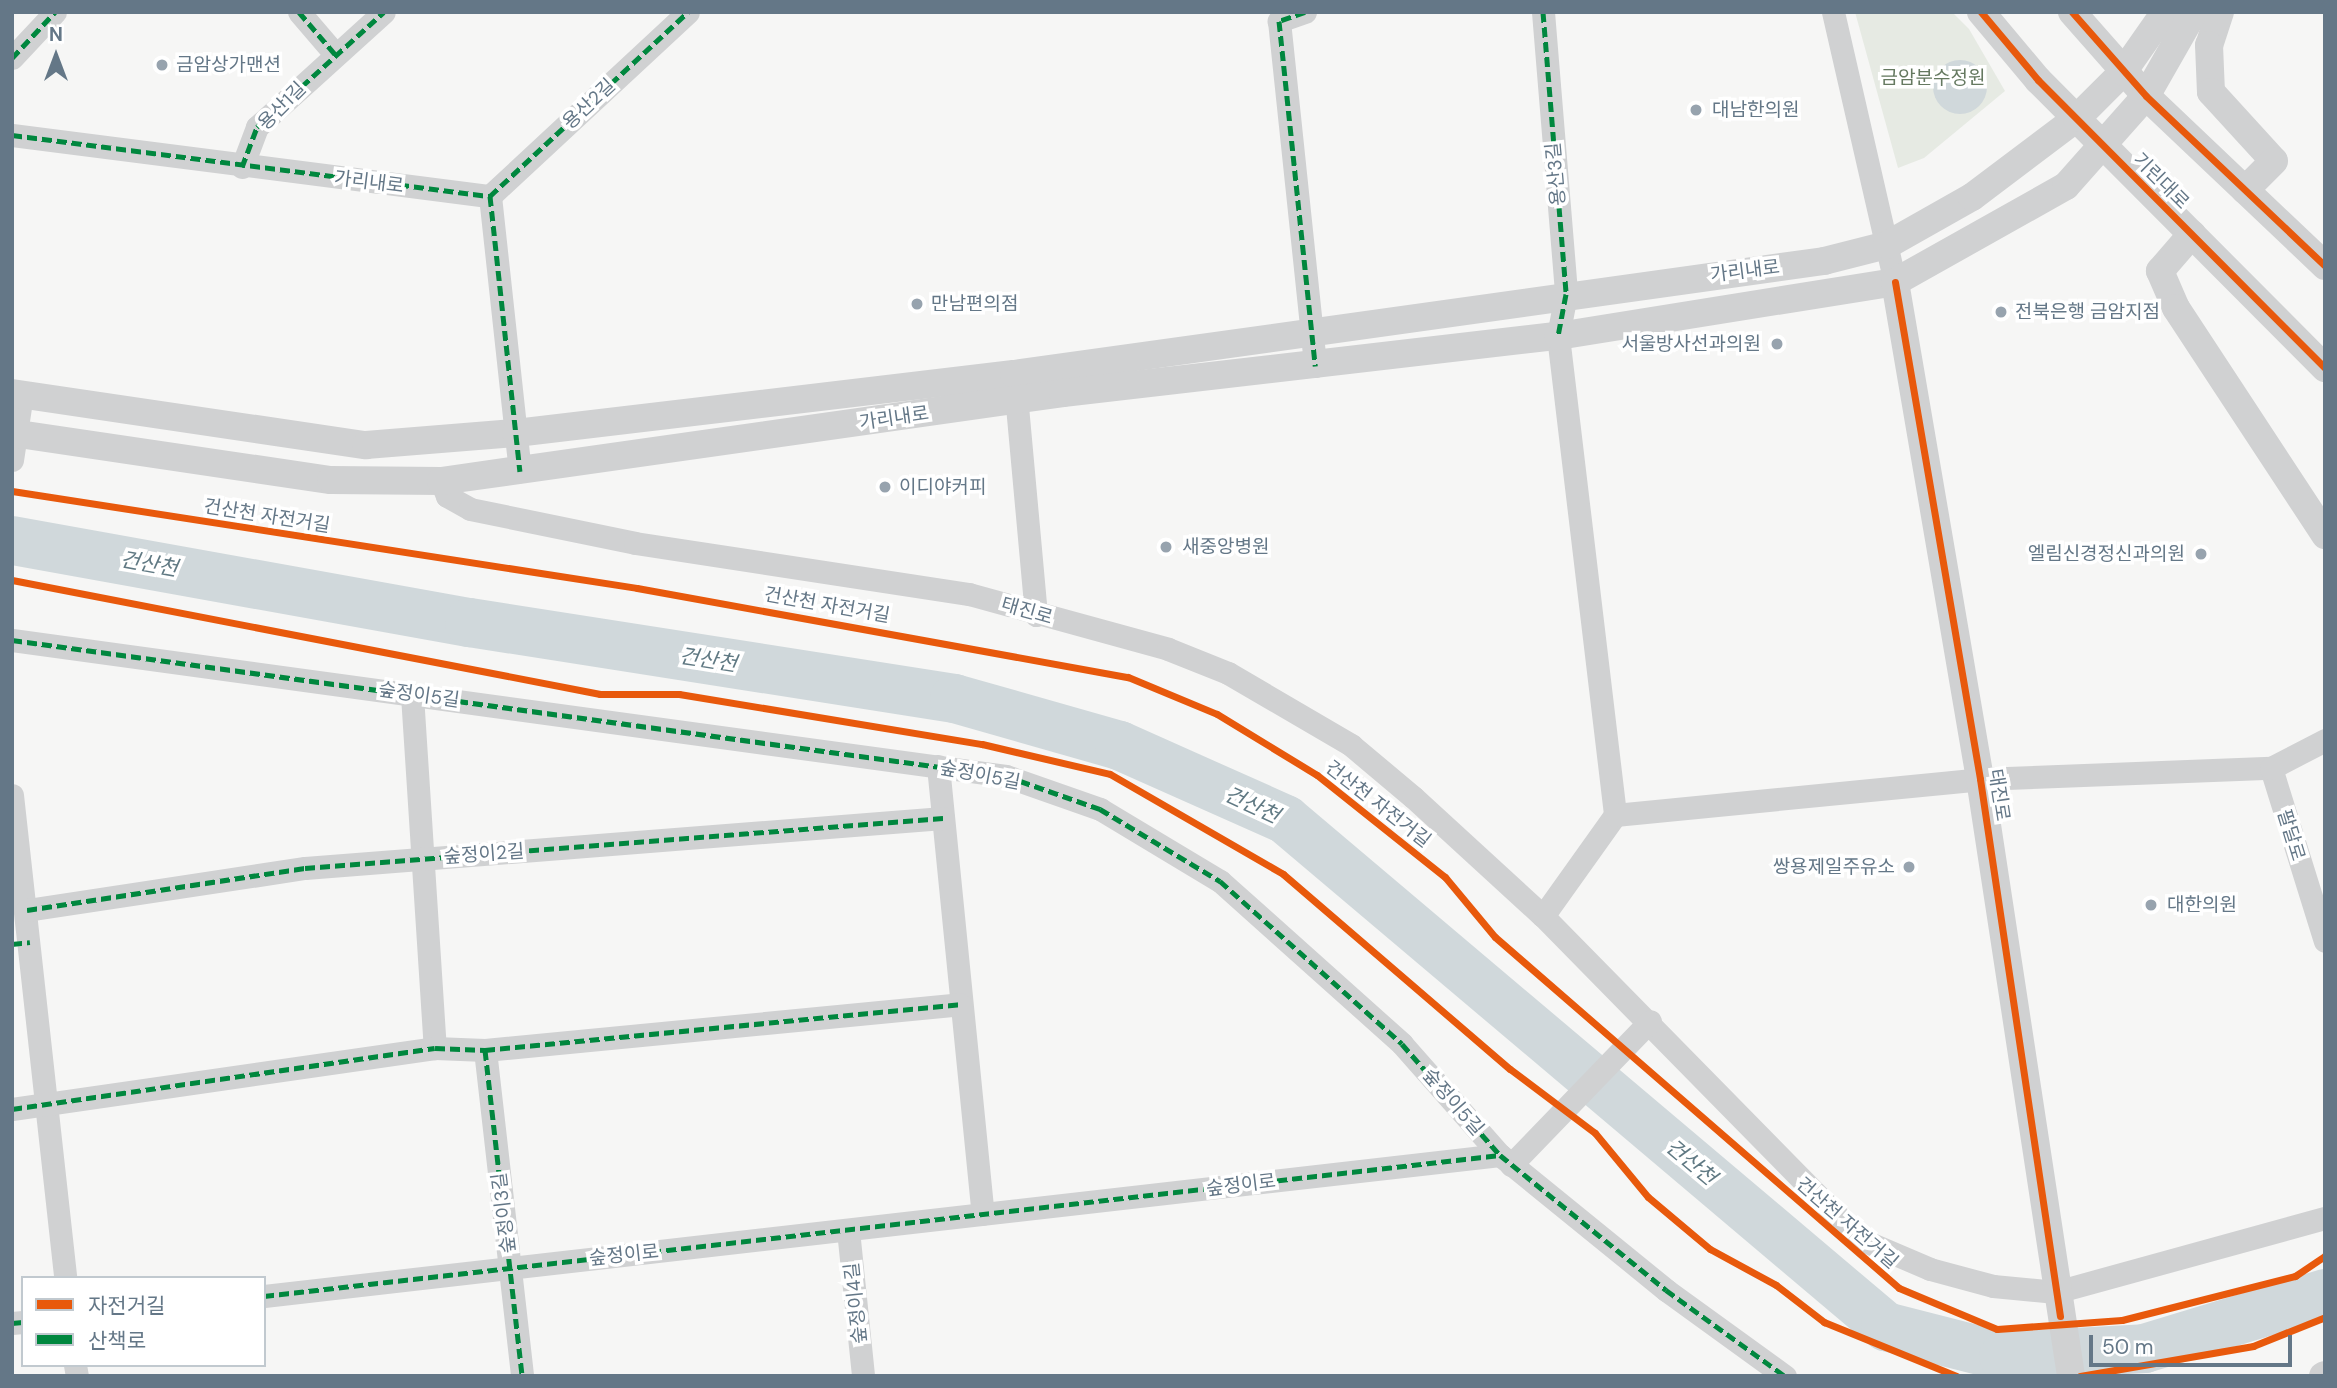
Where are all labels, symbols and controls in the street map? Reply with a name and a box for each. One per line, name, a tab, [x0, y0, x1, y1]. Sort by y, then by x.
north arrow	[21, 21, 91, 91]
text: N	[49, 22, 63, 47]
place label: 금암상가맨션	[176, 54, 281, 76]
marker: 금암상가맨션	[154, 57, 170, 73]
park label: 금암분수정원	[1881, 67, 1985, 89]
street label: 용산2길	[558, 74, 620, 134]
street label: 용산1길	[253, 77, 311, 135]
place label: 대남한의원	[1712, 99, 1799, 121]
marker: 대남한의원	[1686, 100, 1706, 120]
street label: 용산3길	[1542, 141, 1570, 207]
street label: 기린대로	[2128, 148, 2194, 214]
street label: 가리내로	[333, 166, 405, 198]
street label: 가리내로	[1709, 255, 1781, 287]
place label: 만남편의점	[931, 293, 1018, 315]
marker: 만남편의점	[909, 296, 925, 312]
place label: 전북은행 금암지점	[2015, 301, 2160, 323]
marker: 전북은행 금암지점	[1993, 304, 2009, 320]
place label: 서울방사선과의원	[1621, 333, 1761, 355]
marker: 서울방사선과의원	[1767, 334, 1787, 354]
street label: 가리내로	[858, 402, 930, 434]
place label: 이디야커피	[899, 476, 986, 498]
marker: 이디야커피	[877, 479, 893, 495]
street label: 건산천 자전거길	[202, 495, 332, 537]
place label: 새중앙병원	[1182, 536, 1269, 558]
marker: 새중앙병원	[1156, 537, 1176, 557]
place label: 엘림신경정신과의원	[2028, 543, 2185, 565]
marker: 엘림신경정신과의원	[2191, 544, 2211, 564]
water label: 건산천	[118, 547, 180, 581]
street label: 건산천 자전거길	[762, 583, 892, 627]
street label: 태진로	[999, 593, 1055, 629]
water label: 건산천	[677, 643, 739, 677]
street label: 숲정이5길	[377, 678, 461, 712]
street label: 숲정이5길	[938, 756, 1022, 794]
street label: 건산천 자전거길	[1321, 756, 1435, 852]
street label: 태진로	[1984, 767, 2014, 823]
water label: 건산천	[1220, 781, 1284, 829]
street label: 팔달로	[2272, 807, 2310, 863]
street label: 숲정이2길	[443, 840, 525, 868]
place label: 쌍용제일주유소	[1773, 856, 1895, 878]
marker: 쌍용제일주유소	[1901, 859, 1917, 875]
place label: 대한의원	[2167, 894, 2237, 916]
marker: 대한의원	[2141, 895, 2161, 915]
street label: 숲정이5길	[1418, 1064, 1488, 1140]
water label: 건산천	[1661, 1134, 1721, 1190]
street label: 숲정이로	[1205, 1169, 1277, 1201]
street label: 숲정이3길	[488, 1171, 520, 1255]
street label: 건산천 자전거길	[1791, 1173, 1903, 1273]
street label: 숲정이로	[588, 1240, 660, 1270]
street label: 숲정이4길	[840, 1261, 872, 1345]
legend	[21, 1276, 266, 1367]
text: 자전거길	[88, 1292, 165, 1320]
scale bar	[2092, 1322, 2295, 1366]
text: 산책로	[88, 1327, 146, 1355]
text: 50 m	[2102, 1333, 2153, 1361]

